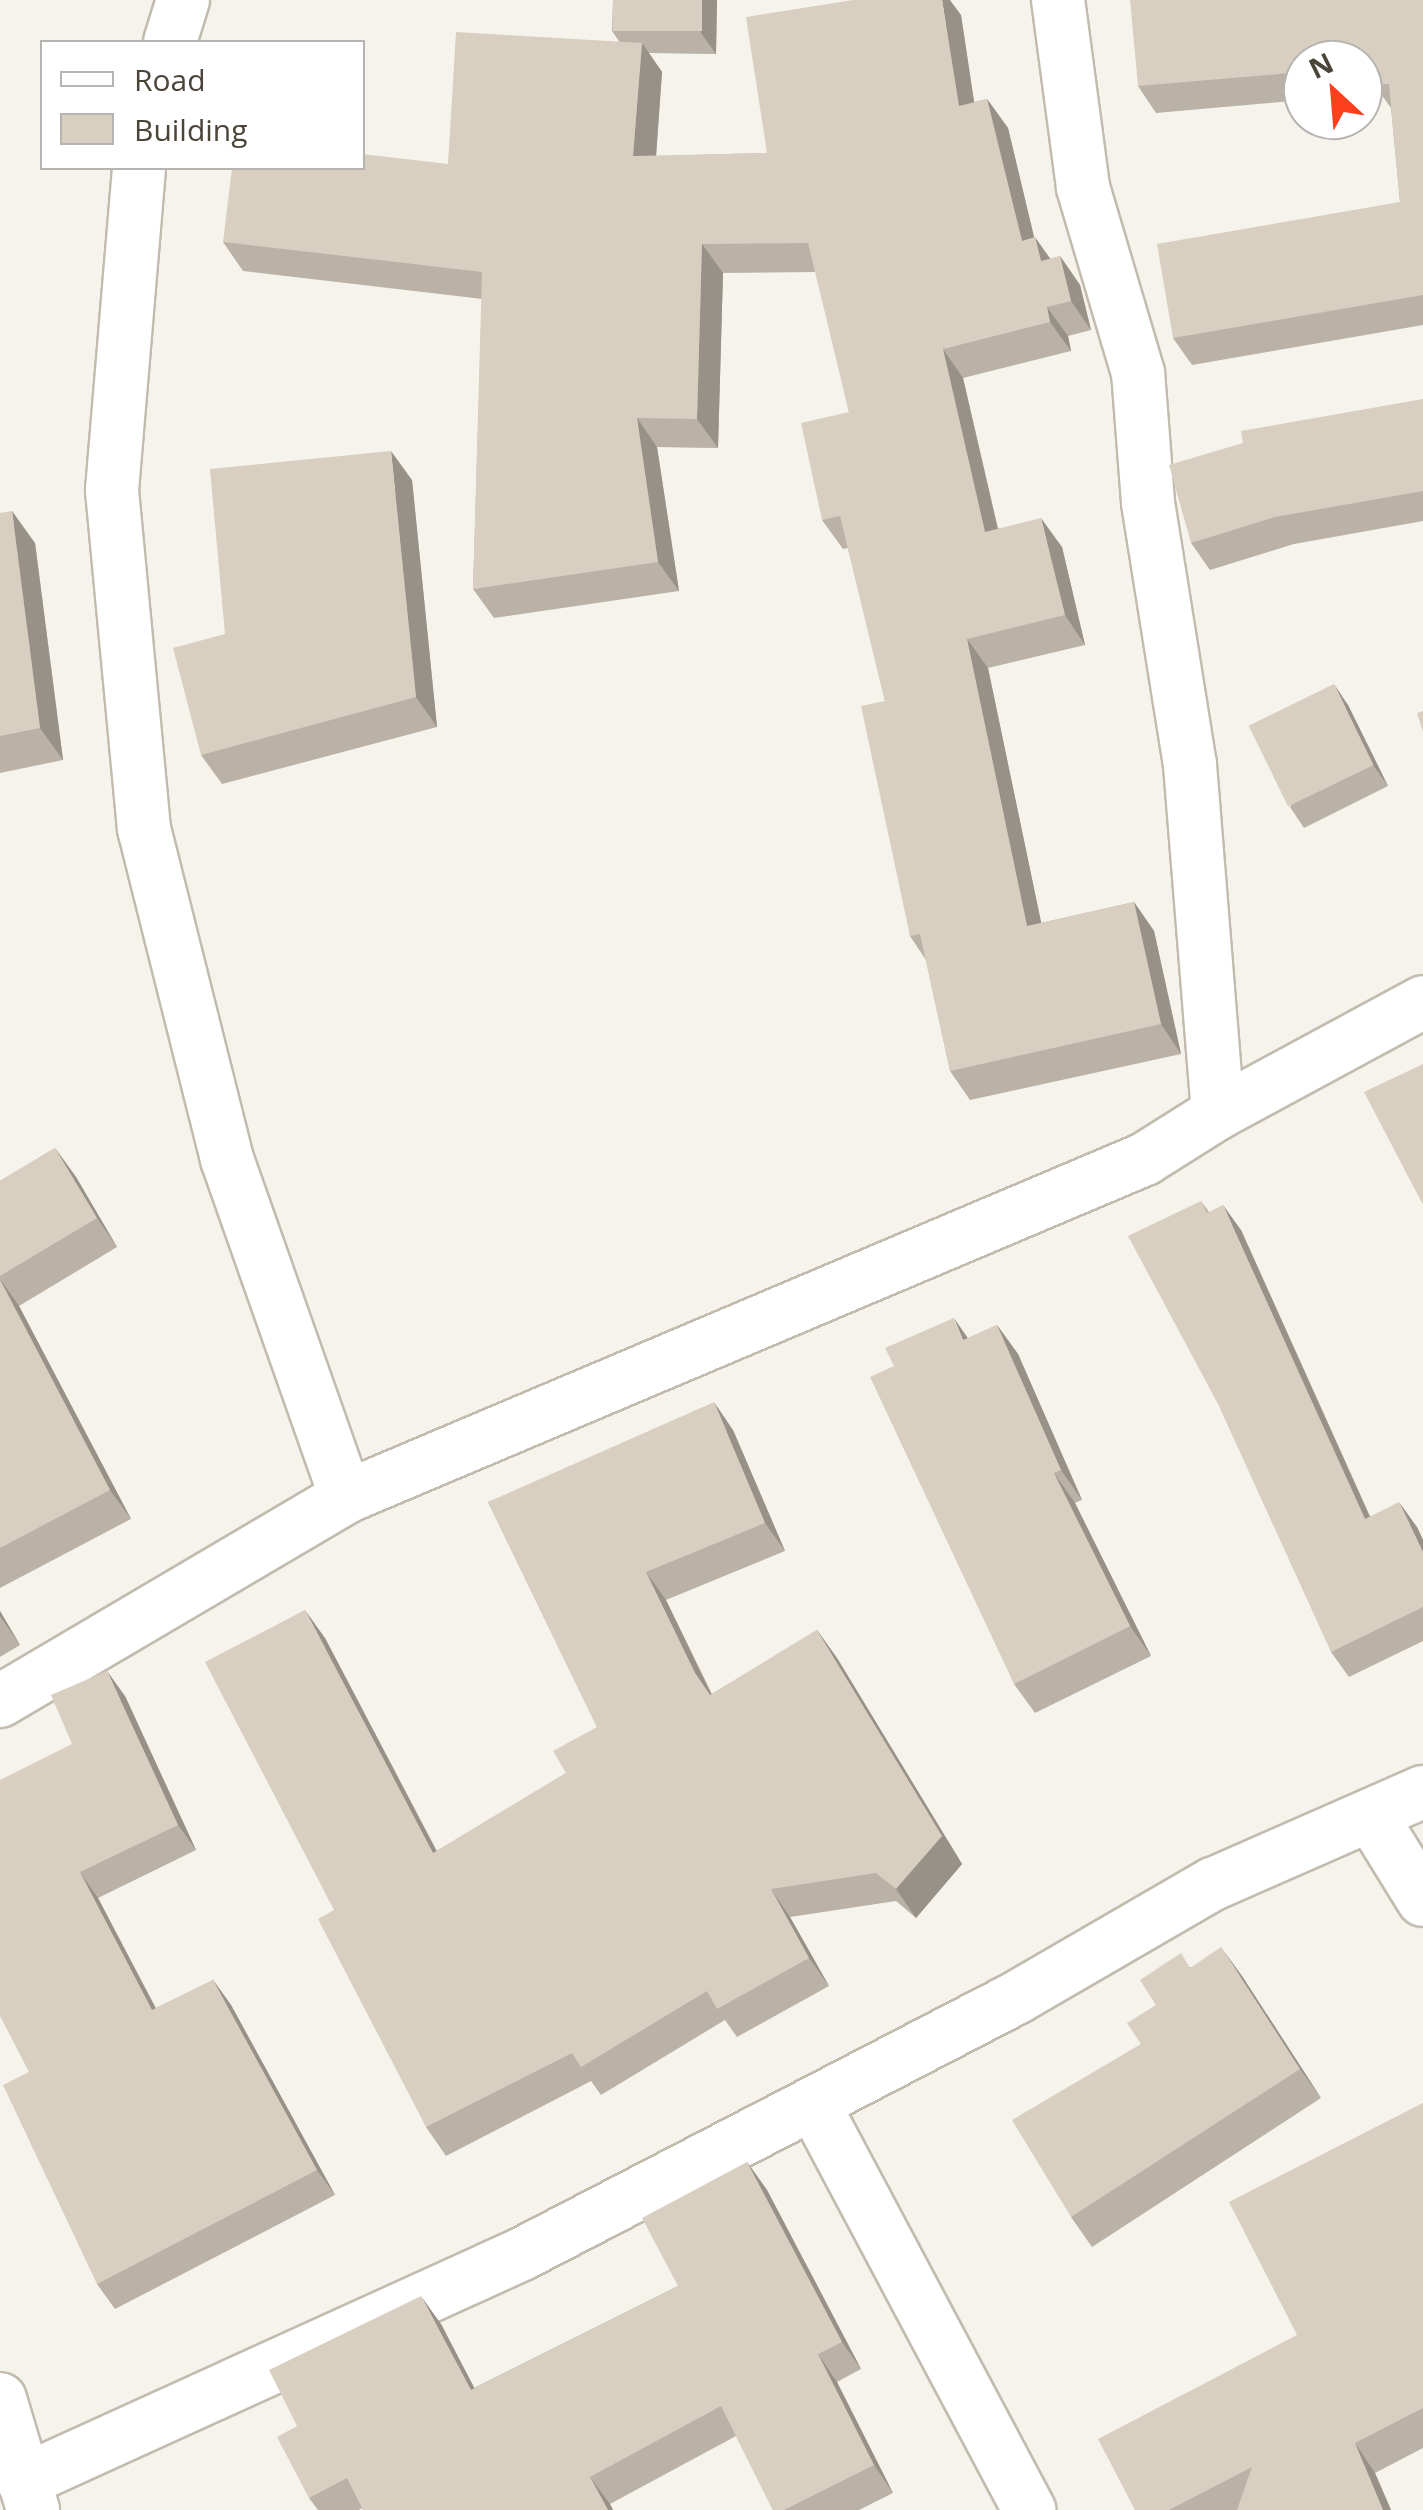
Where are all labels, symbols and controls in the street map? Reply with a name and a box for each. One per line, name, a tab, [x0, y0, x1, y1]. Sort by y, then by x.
legend	[40, 40, 365, 170]
north arrow	[1283, 40, 1383, 140]
text: N	[1302, 43, 1339, 87]
text: Road	[134, 59, 206, 100]
text: Building	[134, 109, 248, 150]

